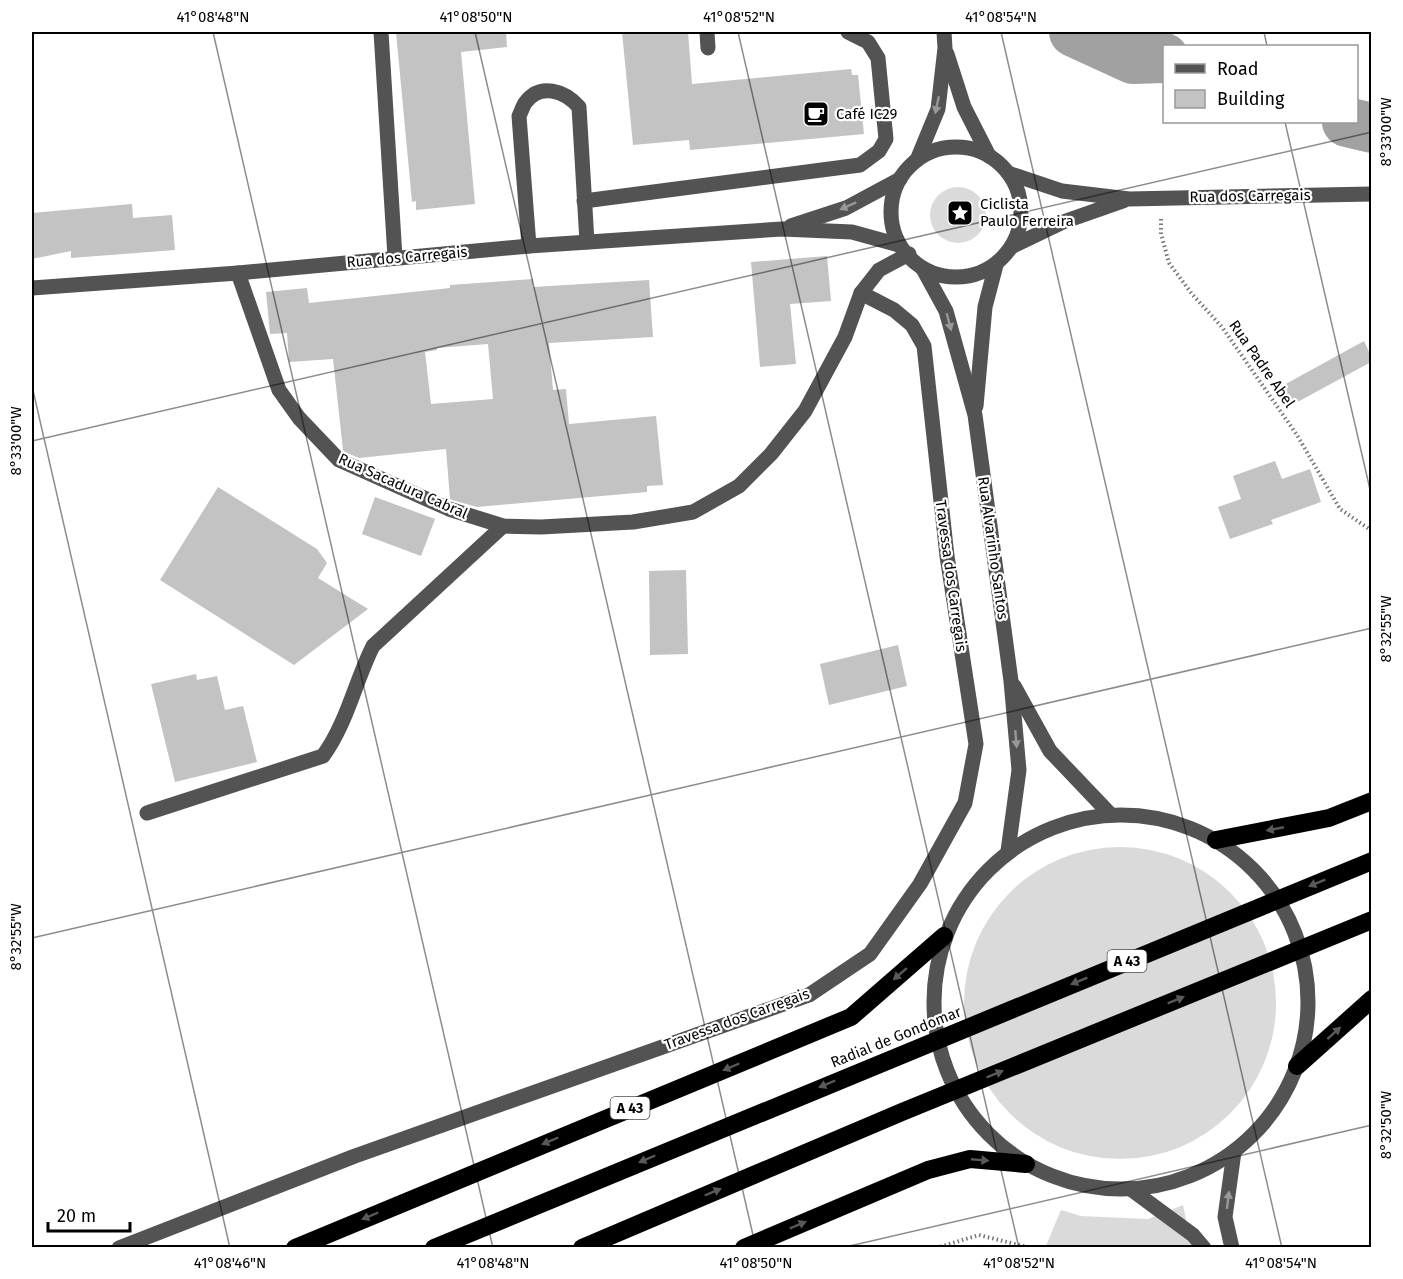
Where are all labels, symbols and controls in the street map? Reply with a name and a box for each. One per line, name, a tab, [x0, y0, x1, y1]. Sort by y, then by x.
text: 41°08'48"N	[177, 8, 249, 26]
text: 41°08'50"N	[439, 8, 513, 26]
text: 41°08'52"N	[703, 8, 775, 26]
text: 41°08'54"N	[965, 8, 1037, 26]
legend	[1163, 45, 1358, 123]
text: Road	[1217, 58, 1259, 80]
text: Building	[1217, 88, 1285, 110]
one-way arrow	[932, 96, 942, 115]
text: 8°33'00"W	[1377, 97, 1395, 167]
cafe icon: Café IC29	[801, 99, 831, 129]
place label: Café IC29	[836, 105, 898, 123]
street label: Rua dos Carregais	[1189, 186, 1311, 206]
place label: Ciclista Paulo Ferreira	[980, 195, 1074, 230]
place icon: Ciclista Paulo Ferreira	[945, 198, 975, 228]
one-way arrow	[838, 201, 856, 211]
street label: Rua dos Carregais	[346, 243, 468, 271]
one-way arrow	[944, 312, 954, 331]
street label: Rua Padre Abel	[1225, 317, 1299, 412]
text: 8°33'00"W	[7, 406, 25, 476]
street label: Rua Sacadura Cabral	[336, 449, 471, 523]
street label: Rua Alvarinho Santos	[974, 475, 1012, 621]
street label: Travessa dos Carregais	[931, 499, 971, 653]
text: 8°32'55"W	[1377, 595, 1395, 663]
one-way arrow	[1011, 730, 1021, 749]
one-way arrow	[1266, 824, 1285, 833]
one-way arrow	[1308, 878, 1326, 888]
text: 8°32'55"W	[7, 903, 25, 971]
road number: A 43	[1108, 950, 1146, 972]
one-way arrow	[892, 968, 908, 981]
one-way arrow	[1069, 976, 1087, 986]
street label: Travessa dos Carregais	[662, 984, 812, 1054]
one-way arrow	[1167, 995, 1185, 1005]
street label: Radial de Gondomar	[828, 1002, 964, 1071]
one-way arrow	[1327, 1026, 1342, 1040]
one-way arrow	[722, 1062, 739, 1071]
one-way arrow	[986, 1069, 1004, 1078]
one-way arrow	[818, 1079, 836, 1089]
text: 8°32'50"W	[1377, 1090, 1395, 1159]
road number: A 43	[610, 1097, 650, 1119]
one-way arrow	[541, 1136, 559, 1146]
one-way arrow	[638, 1154, 656, 1164]
one-way arrow	[971, 1155, 990, 1165]
one-way arrow	[704, 1187, 722, 1196]
one-way arrow	[1223, 1191, 1232, 1210]
scale bar	[48, 1195, 130, 1233]
text: 20 m	[57, 1205, 96, 1227]
one-way arrow	[361, 1211, 379, 1221]
one-way arrow	[789, 1220, 807, 1230]
text: 41°08'46"N	[194, 1254, 266, 1272]
text: 41°08'48"N	[457, 1254, 529, 1272]
text: 41°08'50"N	[719, 1254, 793, 1272]
text: 41°08'52"N	[983, 1254, 1055, 1272]
text: 41°08'54"N	[1245, 1254, 1317, 1272]

